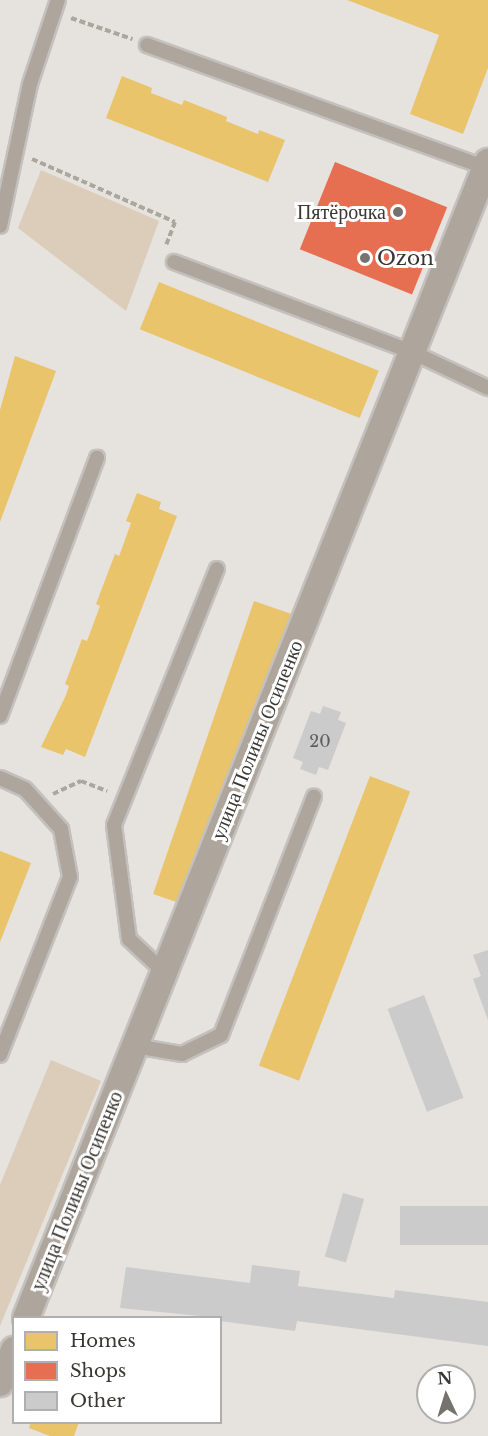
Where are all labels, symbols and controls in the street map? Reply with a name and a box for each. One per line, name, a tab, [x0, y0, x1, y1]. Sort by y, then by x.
place label: Пятёрочка	[297, 200, 386, 224]
marker: Пятёрочка	[391, 205, 405, 219]
place label: Ozon	[377, 246, 434, 270]
marker: Ozon	[358, 251, 372, 265]
street label: улица Полины Осипенко	[206, 637, 308, 843]
house number: 20	[309, 731, 331, 751]
street label: улица Полины Осипенко	[26, 1088, 128, 1294]
legend	[12, 1316, 222, 1424]
text: Homes	[70, 1330, 136, 1352]
text: Shops	[70, 1360, 126, 1382]
north arrow	[416, 1364, 476, 1424]
text: N	[437, 1368, 453, 1389]
text: Other	[70, 1390, 125, 1412]

